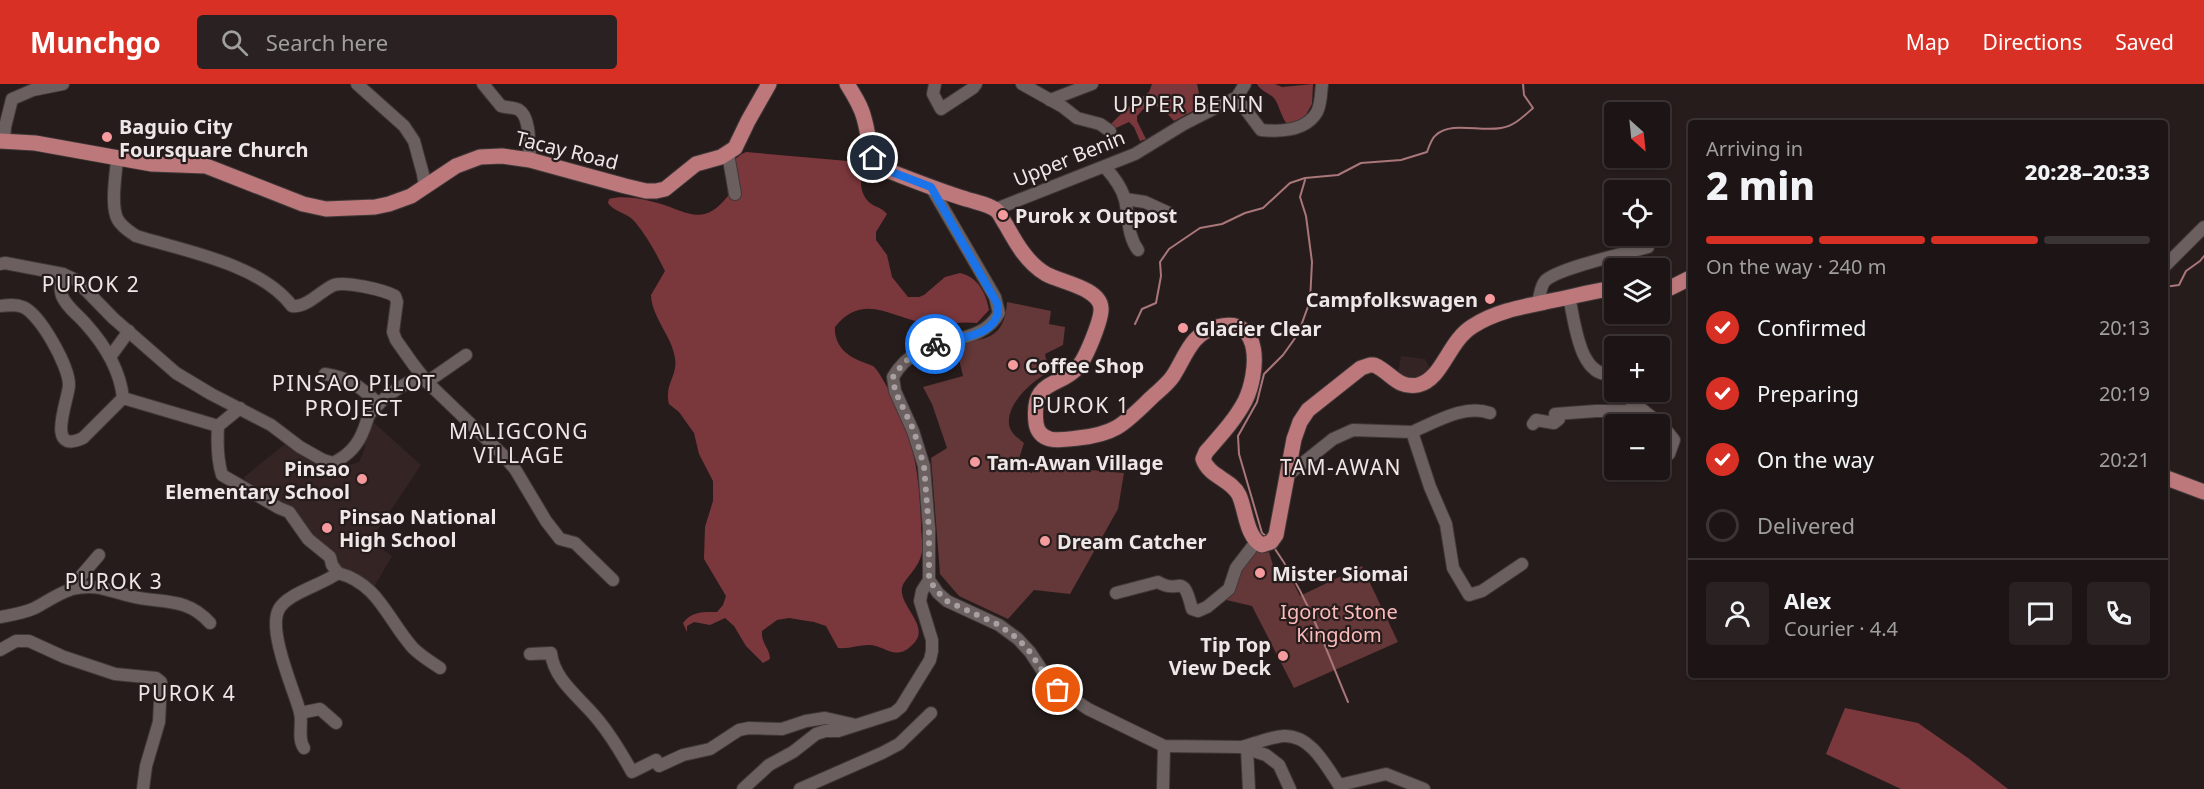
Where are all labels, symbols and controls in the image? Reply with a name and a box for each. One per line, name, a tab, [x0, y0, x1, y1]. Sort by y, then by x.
search box	[197, 15, 617, 69]
text: Munchgo	[30, 23, 161, 61]
icon: search	[218, 26, 251, 59]
text: Search here	[266, 27, 388, 57]
text: Map	[1906, 28, 1950, 56]
text: Directions	[1983, 28, 2082, 56]
text: Saved	[2115, 28, 2174, 56]
district label: UPPER BENIN	[1113, 90, 1265, 118]
north arrow	[1604, 102, 1670, 168]
map controls	[1604, 102, 1670, 480]
place label: Baguio City Foursquare Church	[119, 113, 308, 163]
street label: Upper Benin	[1009, 123, 1129, 193]
street label: Tacay Road	[513, 124, 621, 176]
marker: Baguio City Foursquare Church	[100, 130, 114, 144]
pin	[847, 132, 898, 183]
text: Arriving in	[1706, 135, 1803, 162]
icon: home	[856, 141, 889, 174]
text: 20:28–20:33	[2025, 156, 2150, 186]
text: 2 min	[1706, 158, 1815, 211]
button: locate	[1604, 180, 1670, 246]
place label: Purok x Outpost	[1015, 202, 1177, 229]
marker: Purok x Outpost	[996, 208, 1010, 222]
text: On the way · 240 m	[1706, 253, 1886, 280]
button: layers	[1604, 258, 1670, 324]
district label: PUROK 2	[42, 270, 140, 298]
place label: Campfolkswagen	[1306, 286, 1478, 313]
marker: Campfolkswagen	[1483, 292, 1497, 306]
icon: check	[1706, 311, 1739, 344]
text: Confirmed	[1757, 312, 1867, 342]
courier	[905, 314, 965, 374]
text: 20:13	[2099, 314, 2150, 341]
place label: Glacier Clear	[1195, 315, 1322, 342]
marker: Glacier Clear	[1176, 321, 1190, 335]
icon: bike	[919, 328, 952, 361]
button: +	[1604, 336, 1670, 402]
place label: Coffee Shop	[1025, 352, 1144, 379]
marker: Coffee Shop	[1006, 358, 1020, 372]
district label: PINSAO PILOT PROJECT	[272, 367, 436, 422]
icon: check	[1706, 377, 1739, 410]
text: Preparing	[1757, 378, 1859, 408]
text: 20:19	[2099, 380, 2150, 407]
district label: PUROK 1	[1032, 391, 1130, 419]
button: −	[1604, 414, 1670, 480]
district label: MALIGCONG VILLAGE	[449, 417, 589, 469]
icon: check	[1706, 443, 1739, 476]
text: On the way	[1757, 444, 1874, 474]
text: 20:21	[2099, 446, 2150, 473]
place label: Tam-Awan Village	[987, 449, 1163, 476]
district label: TAM-AWAN	[1280, 453, 1402, 481]
place label: Pinsao Elementary School	[165, 455, 350, 505]
marker: Tam-Awan Village	[968, 455, 982, 469]
marker: Pinsao Elementary School	[355, 472, 369, 486]
place label: Pinsao National High School	[339, 503, 496, 553]
text: Delivered	[1757, 510, 1855, 540]
marker: Pinsao National High School	[320, 521, 334, 535]
place label: Dream Catcher	[1057, 528, 1207, 555]
marker: Dream Catcher	[1038, 534, 1052, 548]
place label: Mister Siomai	[1272, 560, 1409, 587]
marker: Mister Siomai	[1253, 566, 1267, 580]
district label: PUROK 3	[65, 567, 163, 595]
button: person	[1706, 582, 1769, 645]
button: chat	[2009, 582, 2072, 645]
button: phone	[2087, 582, 2150, 645]
text: Alex	[1784, 585, 1831, 615]
park label: Igorot Stone Kingdom	[1280, 598, 1398, 648]
text: Courier · 4.4	[1784, 615, 1898, 642]
place label: Tip Top View Deck	[1169, 631, 1272, 681]
marker: Tip Top View Deck	[1276, 649, 1290, 663]
pin	[1032, 664, 1083, 715]
icon: bag	[1041, 673, 1074, 706]
district label: PUROK 4	[138, 679, 236, 707]

